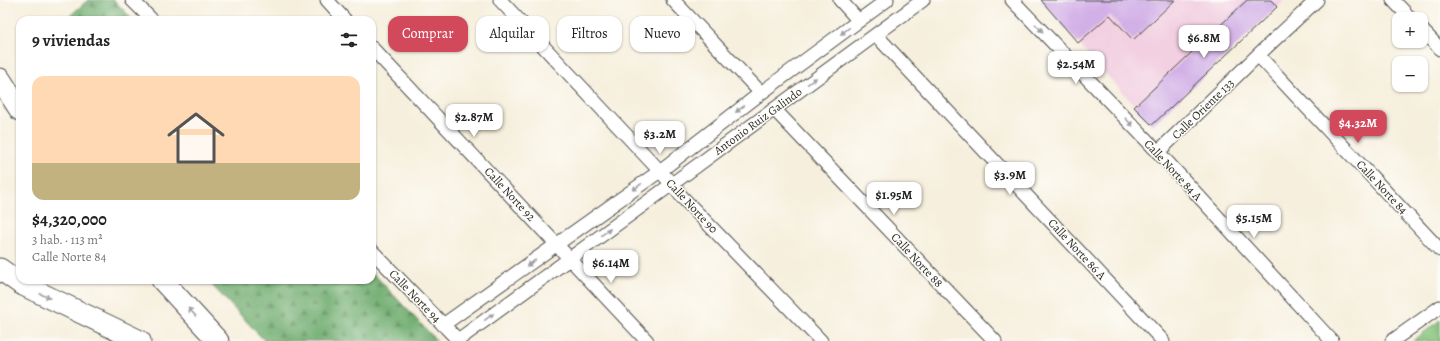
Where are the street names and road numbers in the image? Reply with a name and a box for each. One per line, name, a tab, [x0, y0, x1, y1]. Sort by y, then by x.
street label: Calle Oriente 133	[1168, 75, 1238, 143]
street label: Antonio Ruiz Galindo	[710, 84, 805, 159]
street label: Calle Norte 84 A	[1141, 136, 1206, 205]
street label: Calle Norte 84	[1353, 156, 1412, 218]
street label: Calle Norte 92	[481, 163, 539, 225]
street label: Calle Norte 90	[663, 175, 721, 237]
street label: Calle Norte 86 A	[1045, 215, 1110, 284]
street label: Calle Norte 88	[888, 229, 947, 291]
street label: Calle Norte 94	[386, 266, 445, 327]

